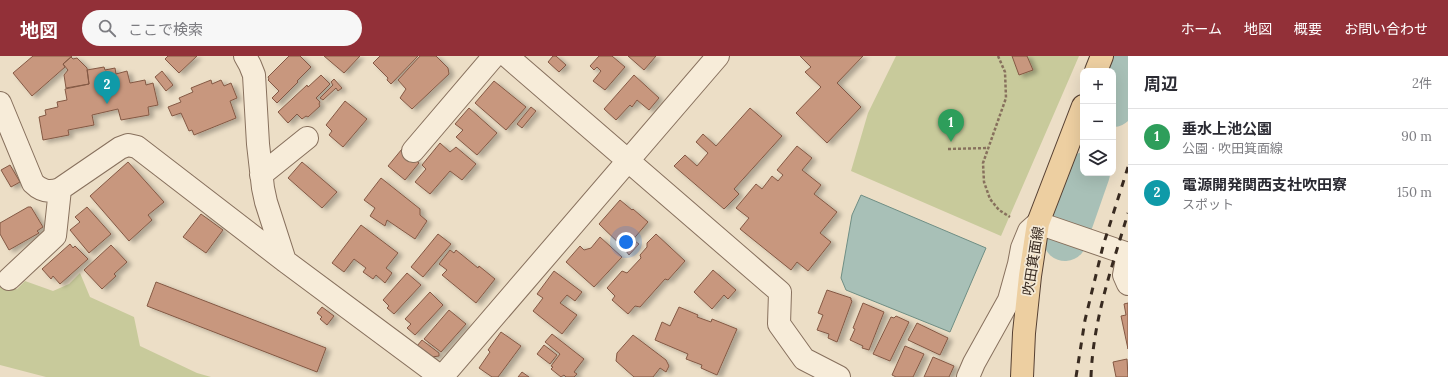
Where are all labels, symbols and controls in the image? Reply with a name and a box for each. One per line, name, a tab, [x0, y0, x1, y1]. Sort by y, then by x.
search box	[82, 10, 362, 46]
icon: search	[96, 17, 118, 39]
text: 地図	[20, 18, 58, 42]
text: ここで検索	[128, 20, 203, 39]
text: ホーム	[1180, 20, 1222, 38]
text: 地図	[1244, 20, 1272, 38]
text: 概要	[1294, 20, 1322, 38]
text: お問い合わせ	[1344, 20, 1428, 38]
map controls	[1080, 68, 1116, 176]
button: +	[1080, 68, 1116, 104]
pin: 2	[94, 71, 120, 104]
text: 周辺	[1144, 73, 1178, 95]
text: 2件	[1412, 75, 1432, 92]
button: −	[1080, 104, 1116, 140]
pin: 1	[938, 109, 964, 142]
text: 垂水上池公園	[1182, 119, 1272, 138]
text: 1	[1154, 128, 1160, 145]
text: 90 m	[1401, 128, 1432, 145]
button: layers	[1080, 140, 1116, 176]
text: 公園 · 吹田箕面線	[1182, 140, 1283, 157]
text: 電源開発関西支社吹田寮	[1182, 175, 1347, 194]
text: 2	[1154, 184, 1160, 201]
text: 150 m	[1397, 184, 1432, 201]
text: スポット	[1182, 196, 1234, 213]
street label: 吹田箕面線	[1019, 225, 1047, 297]
your location	[616, 232, 636, 252]

